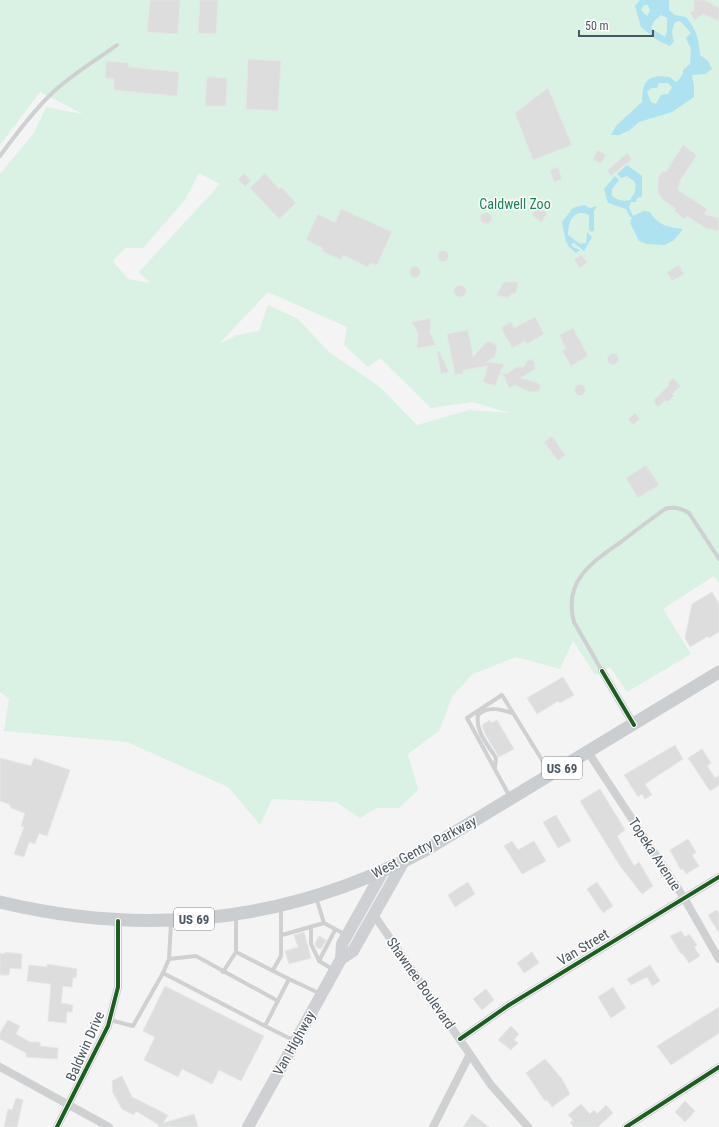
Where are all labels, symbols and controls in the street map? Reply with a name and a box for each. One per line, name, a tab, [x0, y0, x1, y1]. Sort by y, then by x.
scale bar	[579, 12, 653, 38]
text: 50 m	[585, 19, 609, 33]
park label: Caldwell Zoo	[479, 196, 551, 212]
road number: US 69	[542, 757, 582, 779]
street label: West Gentry Parkway	[369, 813, 479, 881]
street label: Topeka Avenue	[626, 815, 685, 894]
road number: US 69	[174, 908, 214, 930]
street label: Van Street	[554, 925, 612, 969]
street label: Shawnee Boulevard	[384, 934, 458, 1032]
street label: Baldwin Drive	[62, 1008, 108, 1083]
street label: Van Highway	[270, 1008, 318, 1078]

